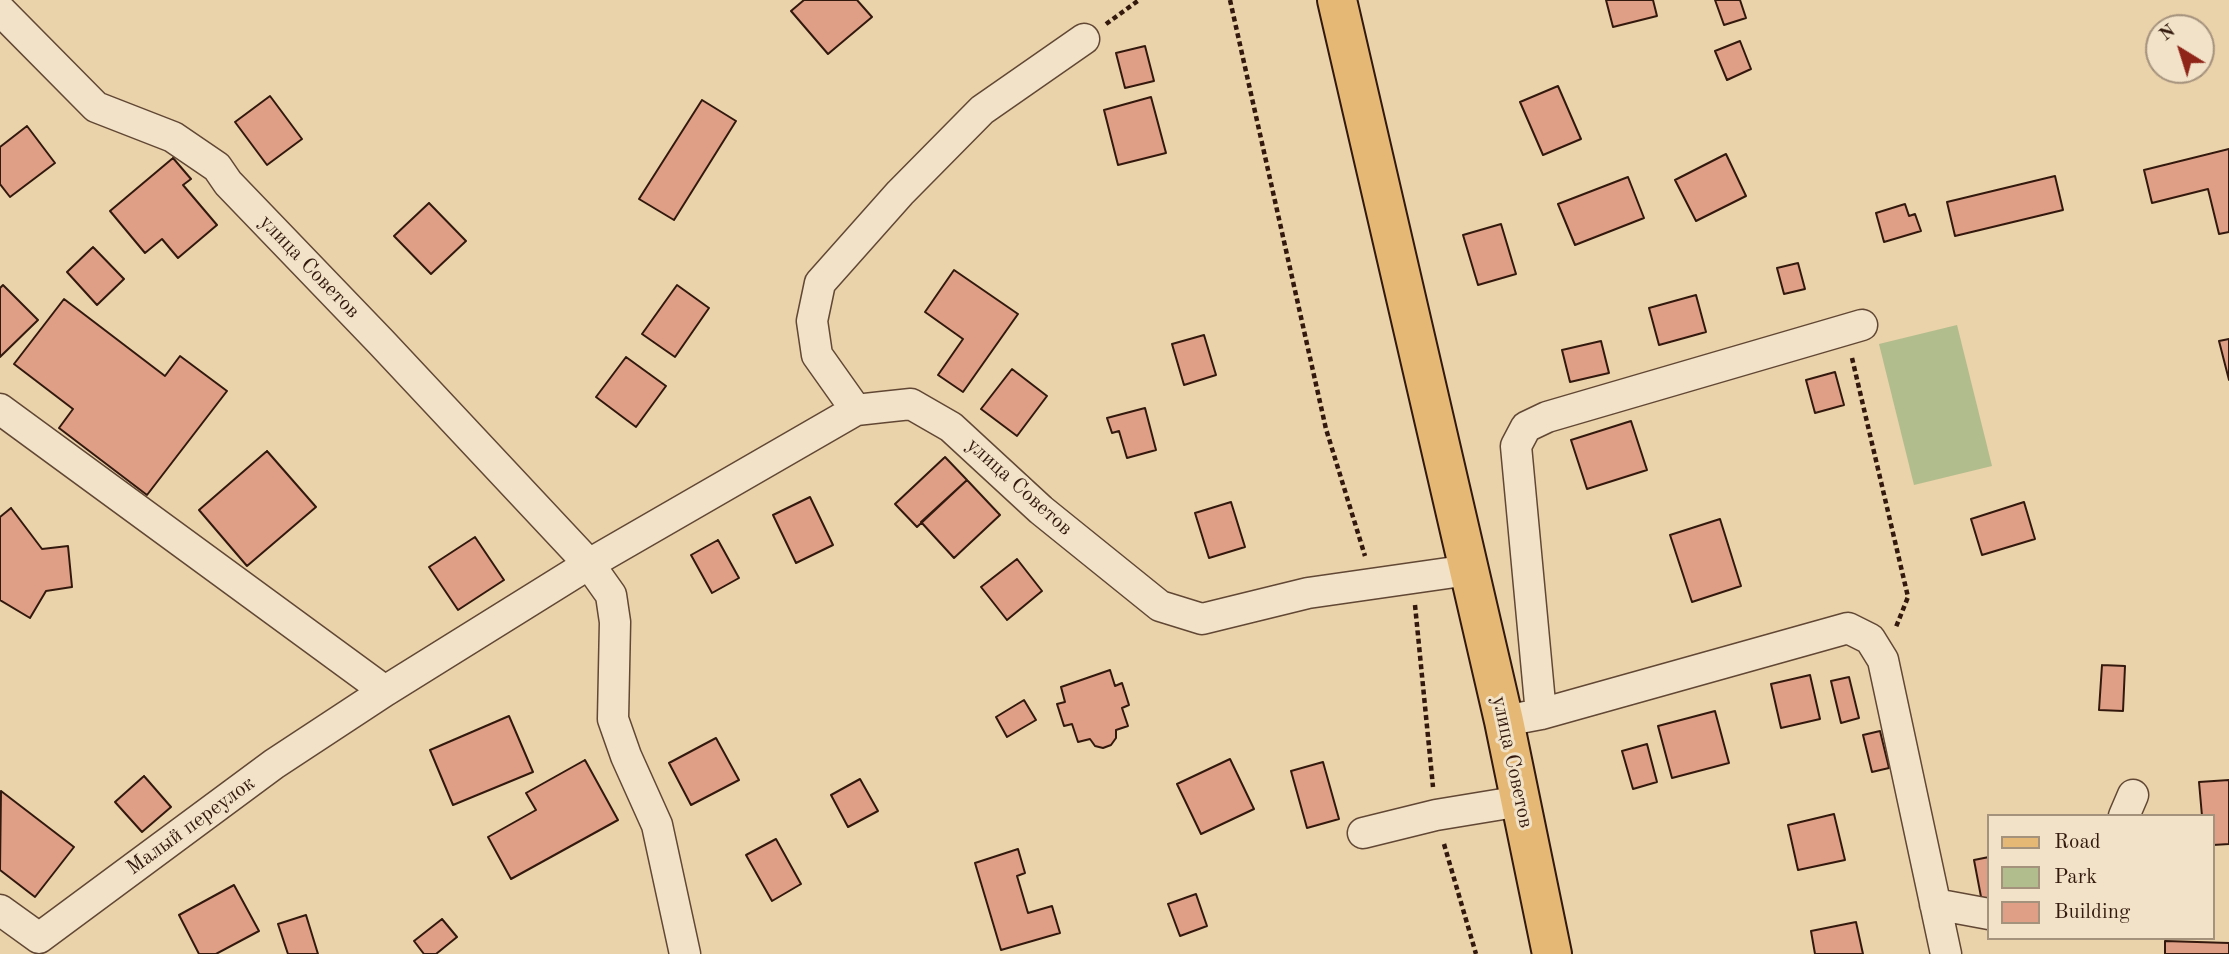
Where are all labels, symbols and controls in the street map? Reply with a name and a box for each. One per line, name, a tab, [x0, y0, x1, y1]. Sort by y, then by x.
north arrow	[2145, 14, 2215, 84]
text: N	[2156, 22, 2180, 46]
street label: улица Советов	[253, 210, 365, 324]
street label: улица Советов	[961, 433, 1077, 541]
street label: улица Советов	[1486, 694, 1538, 830]
street label: Малый переулок	[122, 771, 260, 881]
legend	[1988, 814, 2215, 940]
text: Road	[2054, 832, 2101, 853]
text: Park	[2054, 867, 2097, 888]
text: Building	[2054, 902, 2130, 923]

